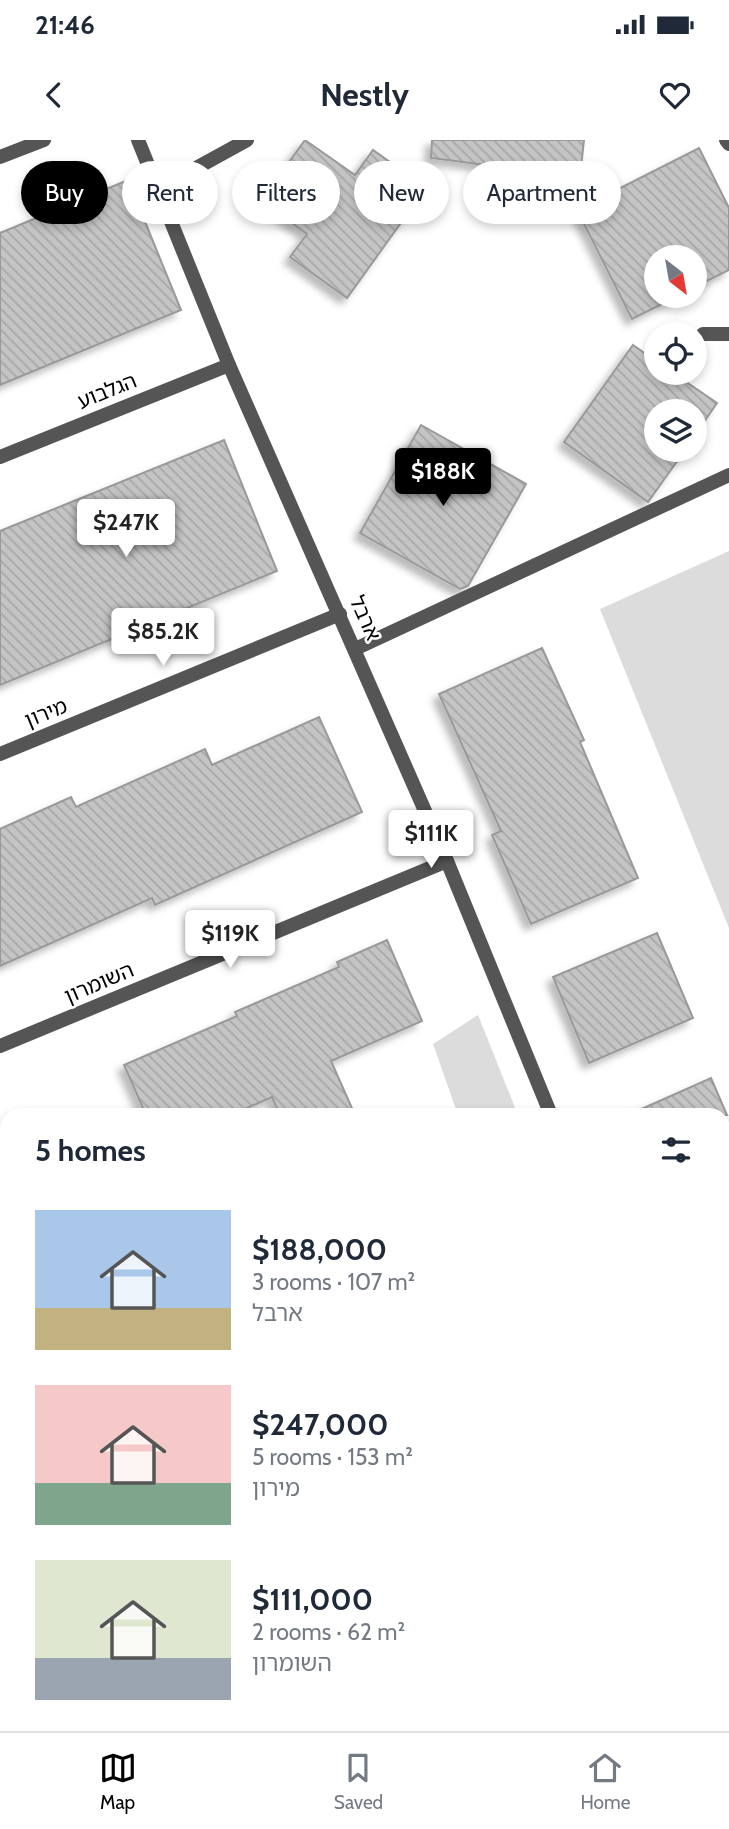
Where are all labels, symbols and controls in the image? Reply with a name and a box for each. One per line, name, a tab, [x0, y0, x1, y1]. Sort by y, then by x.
text: 21:46	[35, 9, 95, 41]
text: Nestly	[320, 75, 409, 114]
icon: back	[35, 76, 73, 114]
icon: heart	[656, 76, 694, 114]
chip: Buy	[21, 161, 108, 224]
chip: Rent	[122, 161, 218, 224]
chip: Filters	[232, 161, 340, 224]
chip: New	[354, 161, 449, 224]
chip: Apartment	[463, 161, 621, 224]
north arrow	[644, 245, 707, 308]
map controls	[644, 245, 707, 462]
button: locate	[644, 322, 707, 385]
street label: הגלבוע	[74, 367, 140, 414]
button: layers	[644, 399, 707, 462]
pin: $188K	[394, 448, 492, 508]
text: $188K	[411, 457, 475, 485]
pin: $247K	[77, 500, 175, 559]
text: $247K	[93, 508, 159, 536]
street label: ארבל	[345, 592, 386, 644]
pin: $85.2K	[106, 608, 220, 668]
text: $85.2K	[127, 617, 199, 645]
street label: מירון	[21, 693, 71, 732]
pin: $111K	[382, 810, 480, 870]
text: $111K	[404, 819, 458, 847]
pin: $119K	[181, 910, 279, 970]
text: $119K	[201, 919, 259, 947]
street label: השומרון	[60, 957, 137, 1008]
icon: filters	[657, 1131, 695, 1169]
text: 5 homes	[35, 1132, 146, 1169]
text: $188,000	[252, 1231, 387, 1268]
icon: home	[91, 1238, 175, 1322]
text: 3 rooms · 107 m²	[252, 1268, 415, 1296]
text: ארבל	[252, 1299, 303, 1327]
text: $247,000	[252, 1406, 388, 1443]
icon: home	[91, 1413, 175, 1497]
text: 5 rooms · 153 m²	[252, 1443, 413, 1471]
text: מירון	[252, 1474, 300, 1502]
text: $111,000	[252, 1581, 373, 1618]
icon: home	[91, 1588, 175, 1672]
text: 2 rooms · 62 m²	[252, 1618, 405, 1646]
text: השומרון	[252, 1649, 332, 1677]
tab: Map	[99, 1749, 137, 1814]
tab: Saved	[334, 1749, 383, 1814]
tab: Home	[580, 1749, 630, 1814]

